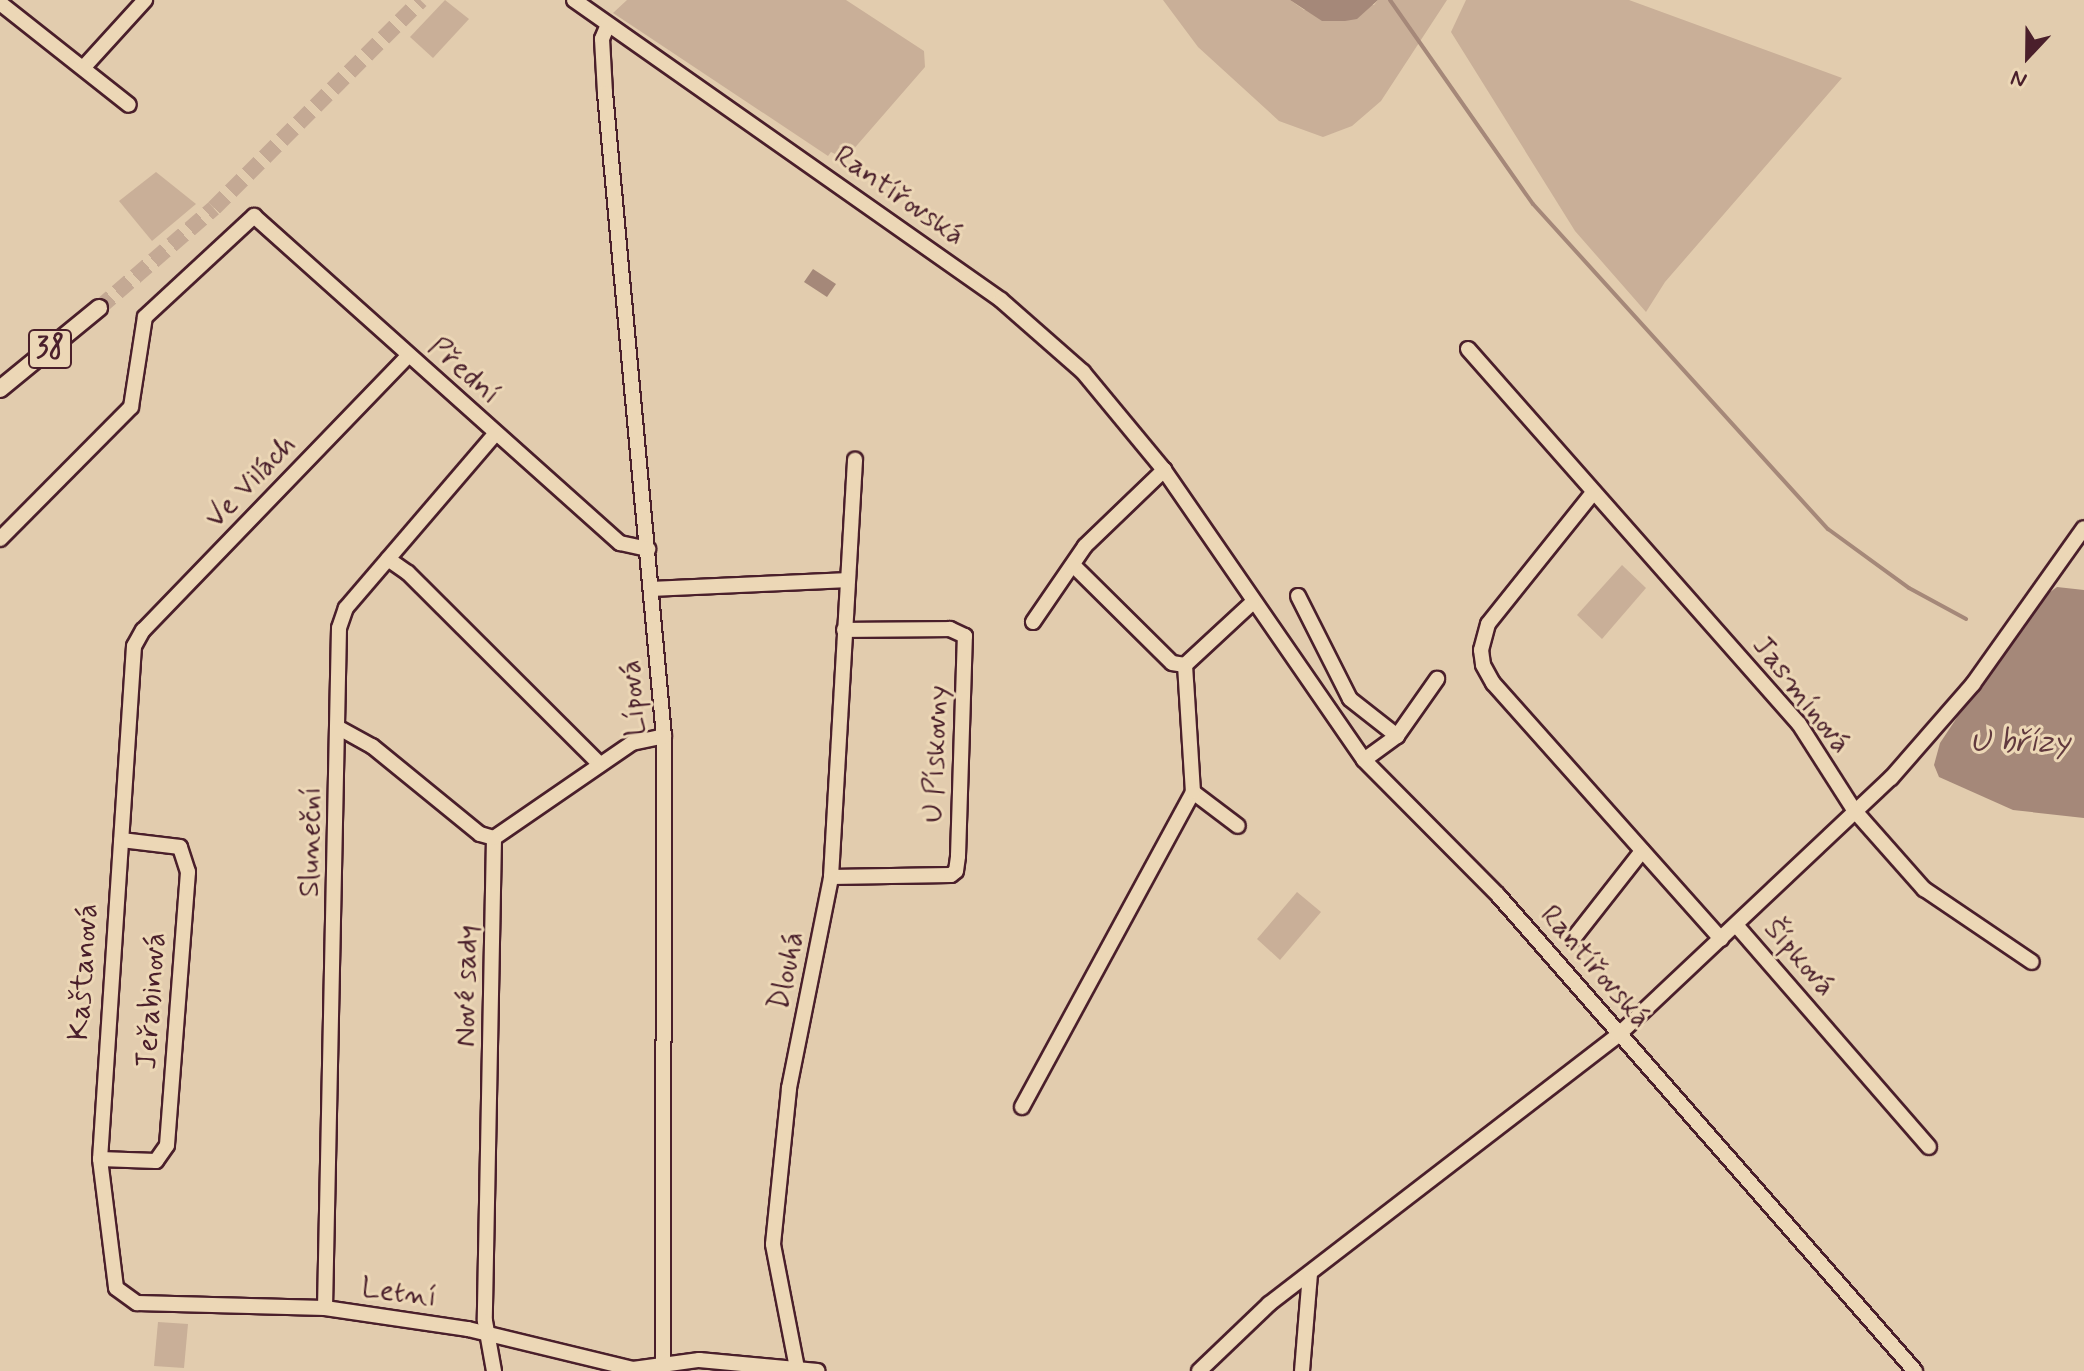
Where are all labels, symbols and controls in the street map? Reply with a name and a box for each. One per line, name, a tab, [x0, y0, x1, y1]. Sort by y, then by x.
north arrow	[1988, 16, 2068, 96]
text: N	[2007, 63, 2031, 94]
street label: Rantířovská	[827, 138, 971, 254]
road number: 38	[28, 325, 72, 373]
street label: Přední	[420, 329, 508, 413]
street label: Ve Vilách	[197, 427, 305, 537]
street label: Jasmínová	[1744, 629, 1858, 761]
street label: Lípová	[613, 659, 655, 737]
street label: U Pískovny	[916, 685, 956, 823]
water label: U břízy	[1970, 723, 2070, 761]
street label: Sluneční	[292, 786, 330, 898]
street label: Rantířovská	[1532, 898, 1658, 1036]
street label: Kaštanová	[61, 902, 107, 1042]
street label: Šípková	[1755, 912, 1843, 1004]
street label: Nové sady	[448, 924, 486, 1048]
street label: Dlouhá	[761, 928, 813, 1014]
street label: Jeřabinová	[129, 931, 175, 1071]
street label: Letní	[359, 1270, 439, 1316]

